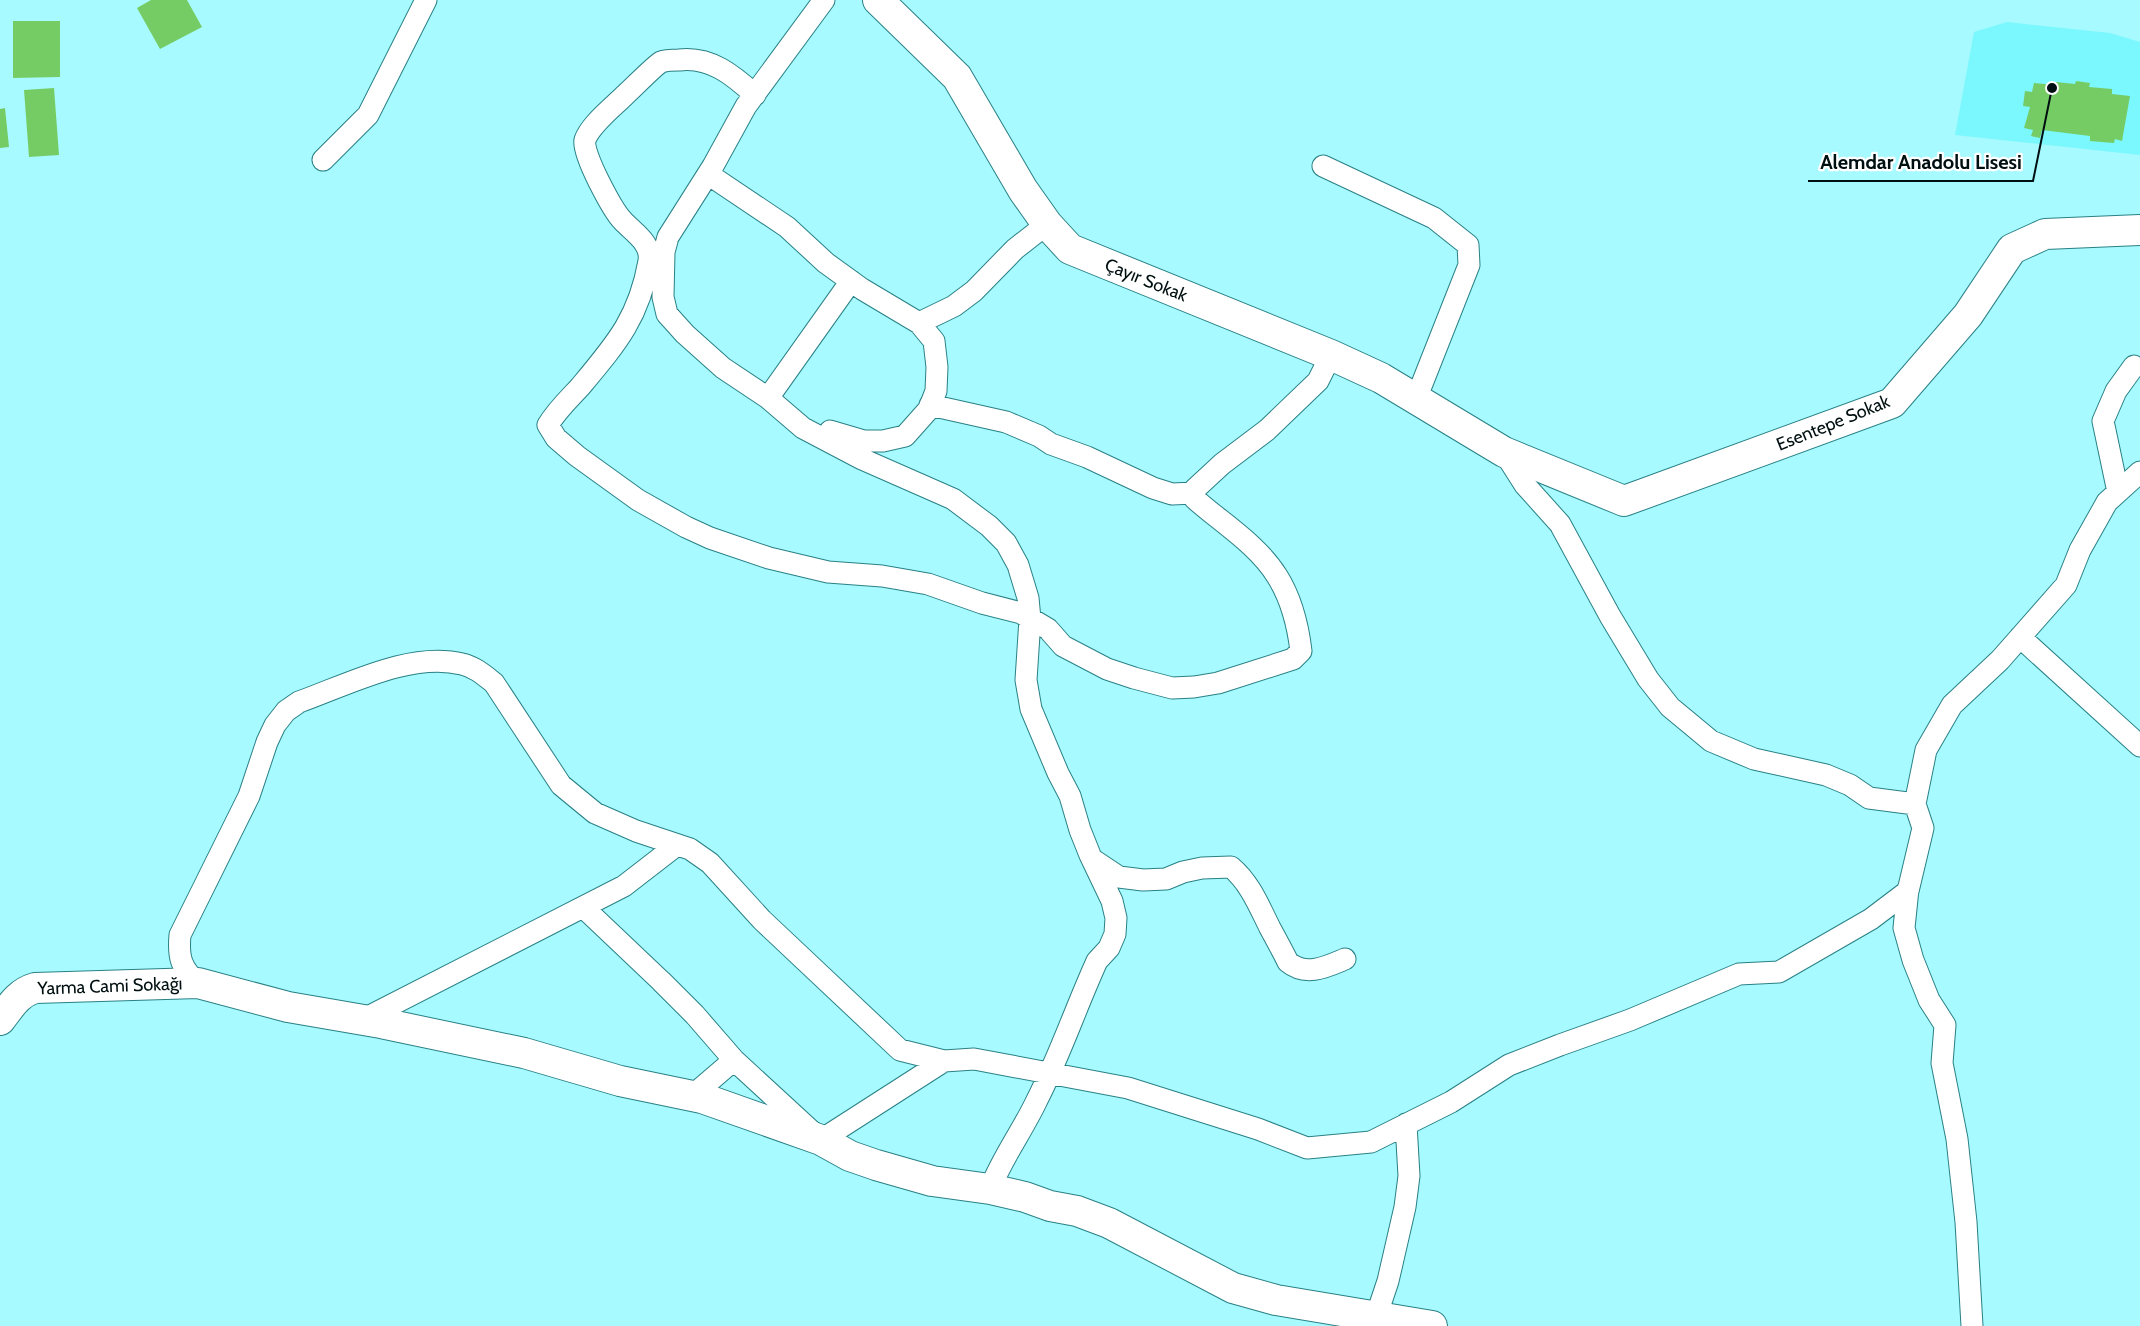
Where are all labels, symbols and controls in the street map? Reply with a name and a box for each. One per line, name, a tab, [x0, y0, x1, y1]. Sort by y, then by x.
callout: Alemdar Anadolu Lisesi	[1808, 143, 2033, 181]
text: Alemdar Anadolu Lisesi	[1820, 150, 2022, 174]
street label: Çayır Sokak	[1101, 253, 1191, 307]
street label: Esentepe Sokak	[1773, 390, 1894, 456]
street label: Yarma Cami Sokağı	[36, 972, 183, 1000]

